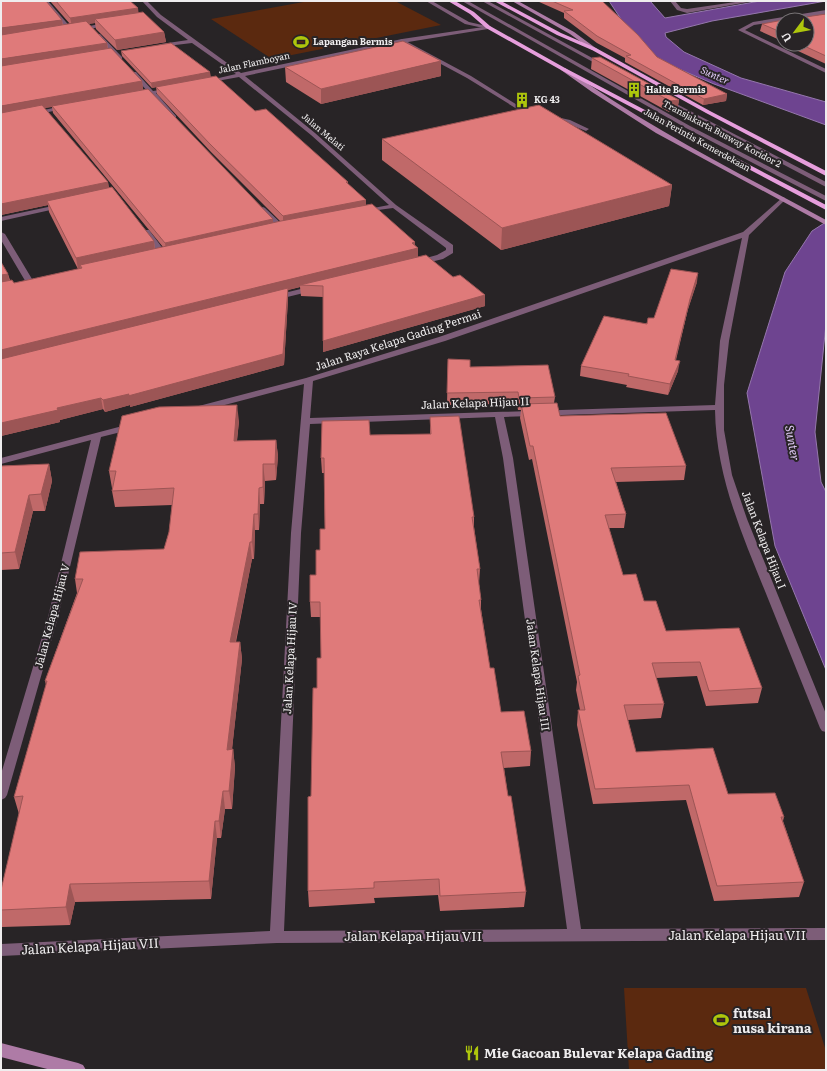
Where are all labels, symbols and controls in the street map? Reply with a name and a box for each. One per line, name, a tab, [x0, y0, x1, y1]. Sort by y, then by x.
north arrow	[775, 12, 815, 52]
text: U	[776, 30, 795, 46]
sports icon: Lapangan Bermis	[292, 33, 310, 51]
place label: Lapangan Bermis	[313, 34, 393, 48]
street label: Jalan Flamboyan	[217, 48, 291, 76]
water label: Sunter	[698, 62, 732, 88]
building icon: Halte Bermis	[625, 81, 643, 99]
place label: Halte Bermis	[646, 82, 706, 96]
building icon: KG 43	[513, 91, 531, 109]
place label: KG 43	[534, 92, 560, 106]
street label: Transjakarta Busway Koridor 2	[661, 96, 785, 171]
street label: Jalan Perintis Kemerdekaan	[642, 104, 753, 174]
street label: Jalan Melati	[299, 109, 348, 154]
street label: Jalan Raya Kelapa Gading Permai	[313, 304, 483, 374]
street label: Jalan Kelapa Hijau II	[420, 392, 530, 412]
water label: Sunter	[781, 424, 805, 462]
street label: Jalan Kelapa Hijau I	[739, 488, 791, 591]
street label: Jalan Kelapa Hijau V	[29, 562, 73, 670]
street label: Jalan Kelapa Hijau IV	[278, 601, 300, 714]
street label: Jalan Kelapa Hijau III	[523, 618, 555, 732]
street label: Jalan Kelapa Hijau VII	[668, 925, 806, 944]
street label: Jalan Kelapa Hijau VII	[344, 926, 482, 945]
street label: Jalan Kelapa Hijau VII	[21, 932, 159, 959]
place label: futsal nusa kirana	[733, 1003, 812, 1037]
sports icon: futsal nusa kirana	[712, 1011, 730, 1029]
place label: Mie Gacoan Bulevar Kelapa Gading	[484, 1043, 713, 1062]
restaurant icon: Mie Gacoan Bulevar Kelapa Gading	[463, 1044, 481, 1062]

